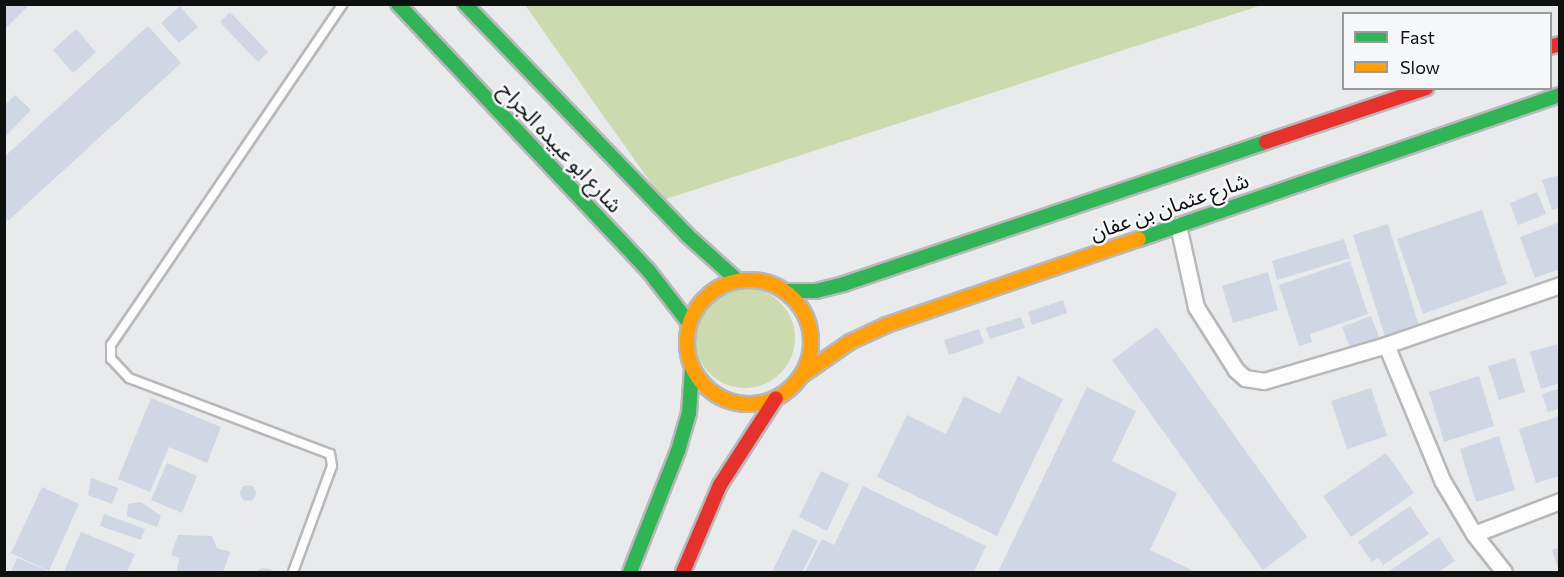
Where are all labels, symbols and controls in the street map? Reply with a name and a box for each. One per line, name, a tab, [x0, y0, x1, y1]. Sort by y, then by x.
legend	[1342, 12, 1552, 90]
text: Fast	[1400, 26, 1435, 48]
text: Slow	[1400, 56, 1440, 78]
street label: شارع ابو عبيده الجراح	[494, 77, 628, 217]
street label: شارع عثمان بن عفان	[1086, 167, 1252, 245]

